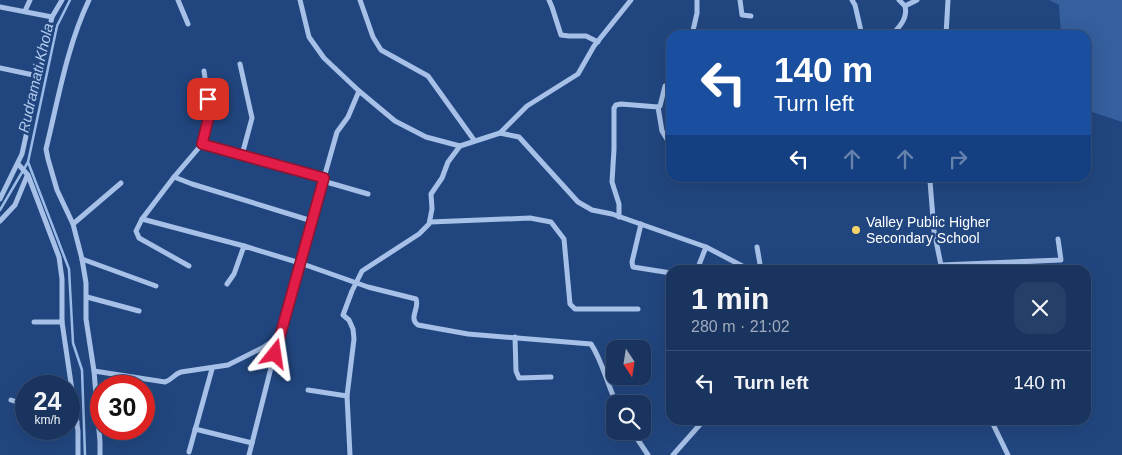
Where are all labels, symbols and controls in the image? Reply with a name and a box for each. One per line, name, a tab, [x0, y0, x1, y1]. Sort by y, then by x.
water label: Rudramati Khola	[15, 22, 56, 134]
icon: left	[691, 50, 756, 115]
text: 140 m	[774, 50, 873, 89]
pin	[187, 78, 229, 120]
icon: arrive	[194, 85, 222, 113]
text: Turn left	[774, 91, 854, 116]
icon: left	[785, 145, 813, 173]
icon: ahead	[838, 145, 866, 173]
icon: ahead	[891, 145, 919, 173]
icon: right	[944, 145, 972, 173]
place label: Valley Public Higher Secondary School	[866, 214, 991, 246]
marker: Valley Public Higher Secondary School	[850, 224, 862, 236]
text: 1 min	[691, 282, 769, 315]
button: close	[1014, 282, 1066, 334]
text: 280 m · 21:02	[691, 318, 790, 335]
position arrow	[248, 327, 300, 379]
north arrow	[606, 340, 651, 385]
map controls	[606, 340, 651, 440]
icon: left	[691, 369, 719, 397]
text: Turn left	[734, 372, 809, 393]
text: 140 m	[1013, 372, 1066, 393]
speed limit sign: 30	[90, 375, 155, 440]
text: 24	[34, 387, 61, 415]
button: search	[606, 395, 651, 440]
text: km/h	[34, 413, 61, 427]

